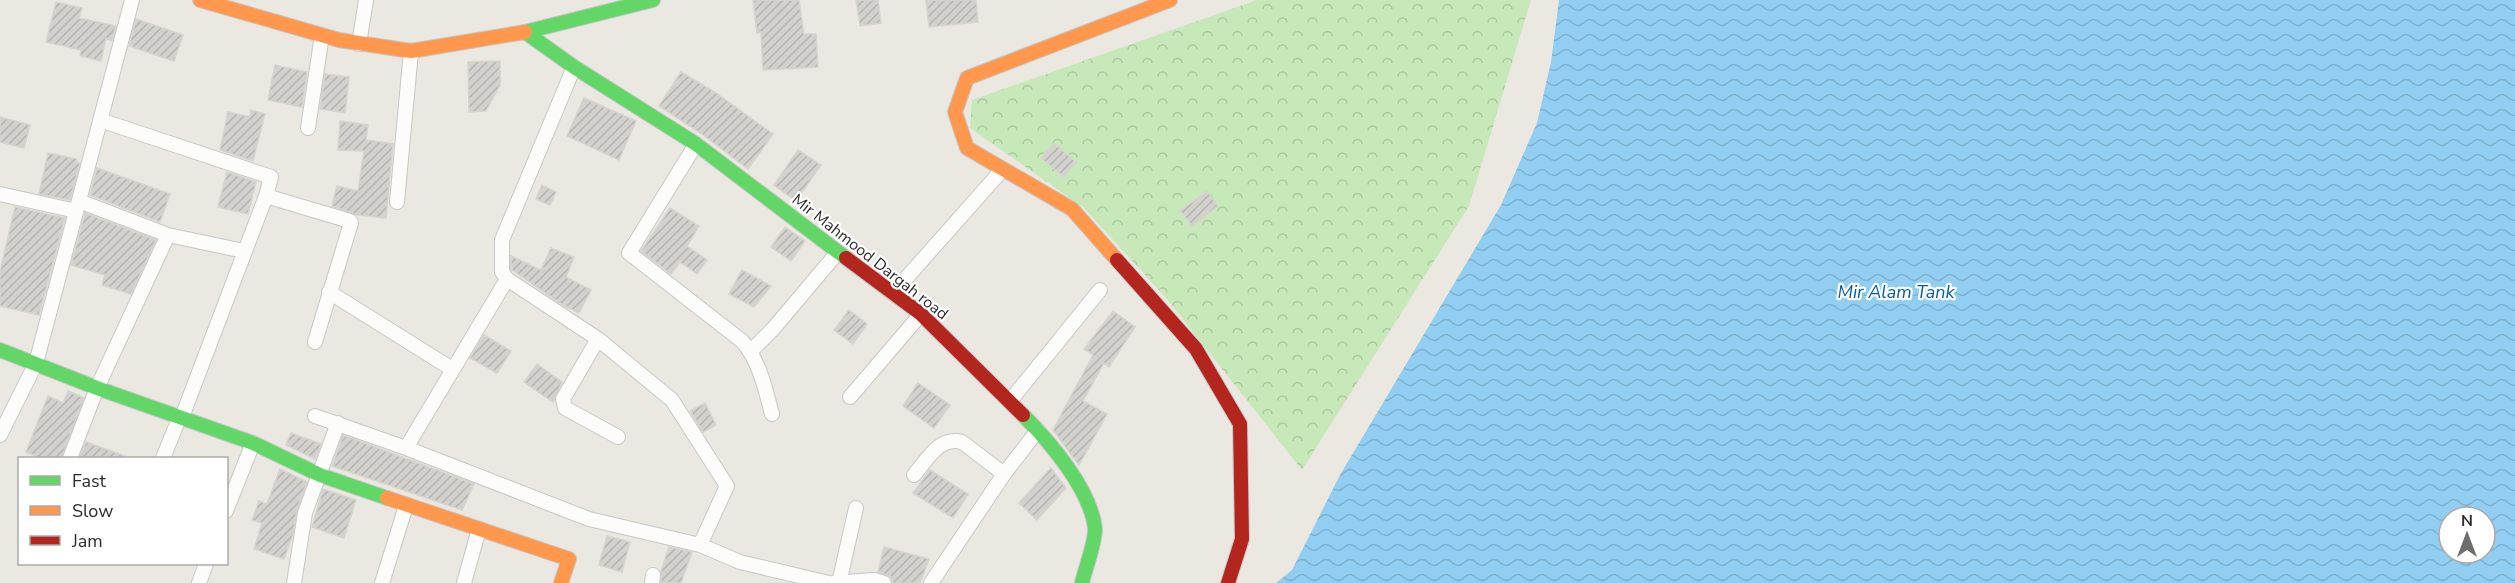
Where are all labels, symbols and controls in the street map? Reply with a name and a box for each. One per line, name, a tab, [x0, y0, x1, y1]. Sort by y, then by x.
street label: Mir Mahmood Dargah road	[787, 189, 953, 325]
water label: Mir Alam Tank	[1838, 280, 1955, 304]
legend	[18, 457, 228, 565]
text: Fast	[72, 469, 107, 493]
text: Slow	[72, 499, 113, 523]
north arrow	[2437, 505, 2497, 565]
text: N	[2461, 510, 2473, 532]
text: Jam	[71, 529, 103, 553]

